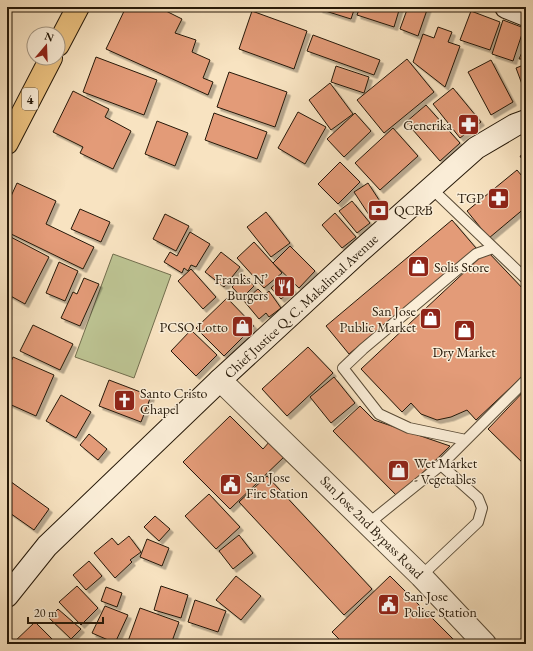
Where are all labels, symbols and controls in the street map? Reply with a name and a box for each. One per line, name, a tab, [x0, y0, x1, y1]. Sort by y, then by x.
north arrow	[26, 26, 66, 66]
text: N	[43, 28, 56, 45]
road number: 4	[22, 88, 38, 110]
pharmacy icon: Generika	[455, 112, 481, 138]
place label: Generika	[403, 116, 452, 134]
pharmacy icon: TGP	[486, 185, 512, 211]
place label: TGP	[457, 189, 484, 207]
bank icon: QCRB	[365, 197, 391, 223]
place label: QCRB	[394, 201, 433, 219]
street label: Chief Justice Q. C. Makalintal Avenue	[220, 229, 382, 382]
shop icon: Solis Store	[405, 254, 431, 280]
place label: Solis Store	[434, 258, 490, 276]
place label: Franks N’ Burgers	[215, 270, 268, 304]
restaurant icon: Franks N’ Burgers	[271, 274, 297, 300]
place label: San Jose Public Market	[340, 302, 417, 336]
shop icon: San Jose Public Market	[418, 306, 444, 332]
shop icon: PCSO Lotto	[230, 314, 256, 340]
shop icon: Dry Market	[451, 317, 477, 343]
place label: PCSO Lotto	[160, 318, 228, 336]
place label: Dry Market	[432, 343, 496, 361]
place label: Santo Cristo Chapel	[140, 384, 208, 418]
church icon: Santo Cristo Chapel	[112, 388, 138, 414]
place label: Wet Market - Vegetables	[414, 454, 478, 488]
shop icon: Wet Market - Vegetables	[385, 458, 411, 484]
place label: San Jose Fire Station	[246, 468, 309, 502]
public building icon: San Jose Fire Station	[218, 472, 244, 498]
street label: San Jose 2nd Bypass Road	[317, 472, 428, 583]
place label: San Jose Police Station	[404, 587, 477, 621]
public building icon: San Jose Police Station	[376, 591, 402, 617]
scale bar	[28, 599, 103, 625]
text: 20 m	[34, 605, 58, 621]

